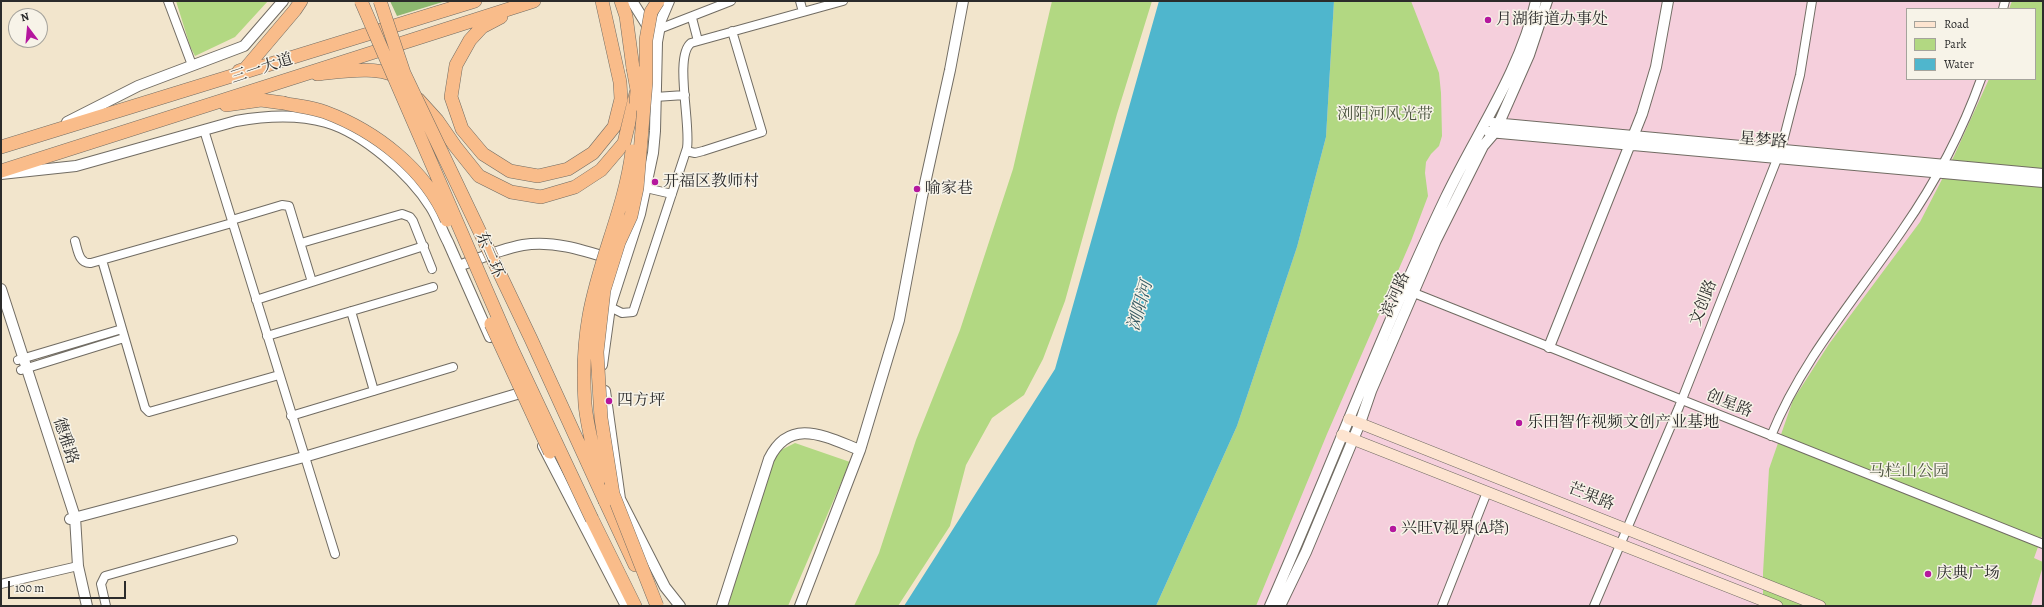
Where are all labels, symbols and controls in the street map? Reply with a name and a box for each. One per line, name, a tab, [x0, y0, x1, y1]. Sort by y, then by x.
north arrow	[8, 8, 48, 48]
legend	[1906, 8, 2036, 80]
text: N	[19, 9, 31, 25]
place label: 月湖街道办事处	[1496, 10, 1608, 30]
marker: 月湖街道办事处	[1483, 15, 1493, 25]
text: Road	[1944, 16, 1969, 32]
text: Park	[1944, 36, 1967, 52]
street label: 三一大道	[229, 50, 295, 88]
text: Water	[1944, 56, 1974, 72]
park label: 浏阳河风光带	[1337, 105, 1433, 125]
street label: 星梦路	[1738, 129, 1788, 153]
place label: 开福区教师村	[663, 172, 759, 192]
marker: 开福区教师村	[650, 177, 660, 187]
place label: 喻家巷	[925, 179, 973, 199]
marker: 喻家巷	[912, 184, 922, 194]
street label: 东二环	[471, 229, 507, 281]
street label: 滨河路	[1377, 269, 1415, 321]
street label: 文创路	[1686, 277, 1722, 329]
water label: 浏阳河	[1124, 279, 1158, 333]
street label: 创星路	[1703, 386, 1755, 422]
place label: 四方坪	[617, 391, 665, 411]
marker: 四方坪	[604, 396, 614, 406]
place label: 乐田智作视频文创产业基地	[1527, 413, 1719, 433]
street label: 德雅路	[48, 415, 82, 467]
marker: 乐田智作视频文创产业基地	[1514, 418, 1524, 428]
park label: 马栏山公园	[1869, 462, 1949, 482]
street label: 芒果路	[1565, 479, 1617, 515]
place label: 兴旺V视界(A塔)	[1401, 519, 1509, 539]
marker: 兴旺V视界(A塔)	[1388, 524, 1398, 534]
place label: 庆典广场	[1936, 564, 2000, 584]
marker: 庆典广场	[1923, 569, 1933, 579]
scale bar	[10, 573, 128, 599]
text: 100 m	[15, 580, 44, 596]

